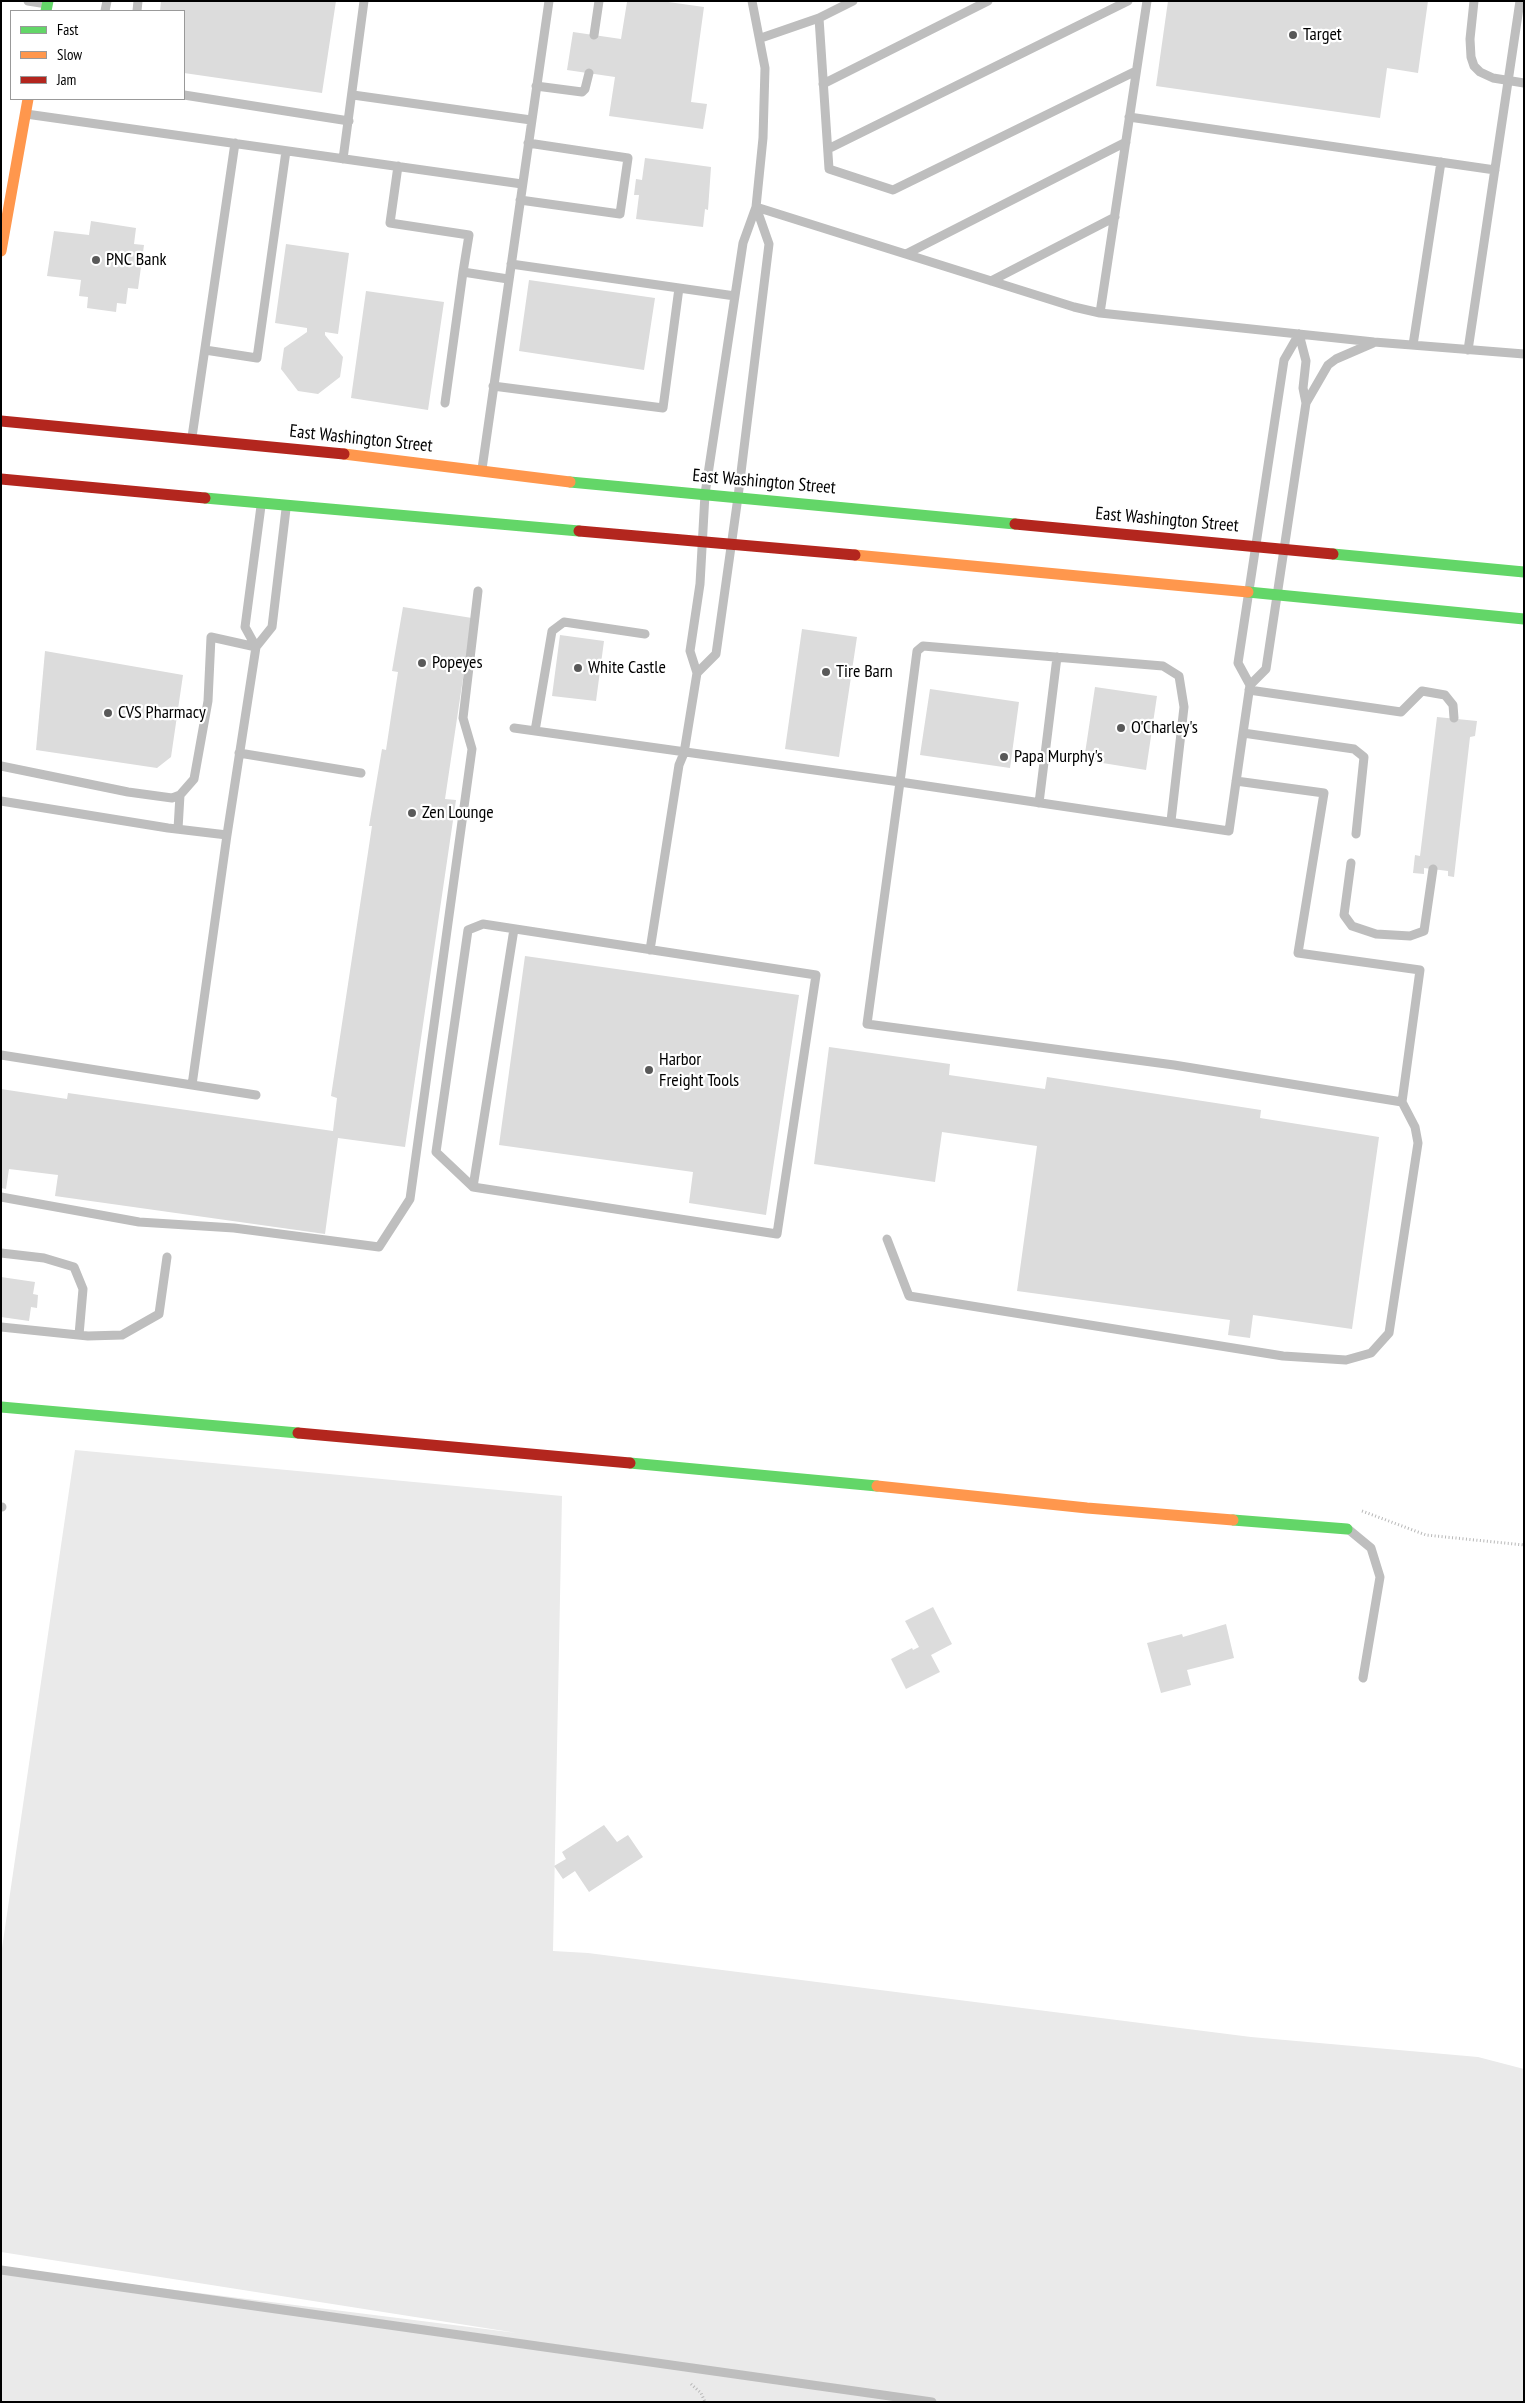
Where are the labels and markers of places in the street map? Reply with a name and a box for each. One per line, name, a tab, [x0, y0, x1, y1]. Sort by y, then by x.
place label: Target	[1303, 24, 1342, 46]
marker: Target	[1287, 29, 1299, 41]
place label: PNC Bank	[106, 249, 166, 271]
marker: PNC Bank	[90, 254, 102, 266]
place label: Popeyes	[432, 652, 483, 674]
marker: Popeyes	[416, 657, 428, 669]
place label: White Castle	[588, 657, 666, 679]
place label: Tire Barn	[836, 661, 893, 683]
marker: White Castle	[572, 662, 584, 674]
marker: Tire Barn	[820, 666, 832, 678]
place label: CVS Pharmacy	[118, 702, 206, 724]
marker: CVS Pharmacy	[102, 707, 114, 719]
place label: O'Charley's	[1131, 717, 1198, 739]
marker: O'Charley's	[1115, 722, 1127, 734]
place label: Papa Murphy's	[1014, 746, 1103, 768]
marker: Papa Murphy's	[998, 751, 1010, 763]
place label: Zen Lounge	[422, 802, 494, 824]
marker: Zen Lounge	[406, 807, 418, 819]
place label: Harbor Freight Tools	[659, 1049, 739, 1092]
marker: Harbor Freight Tools	[643, 1064, 655, 1076]

